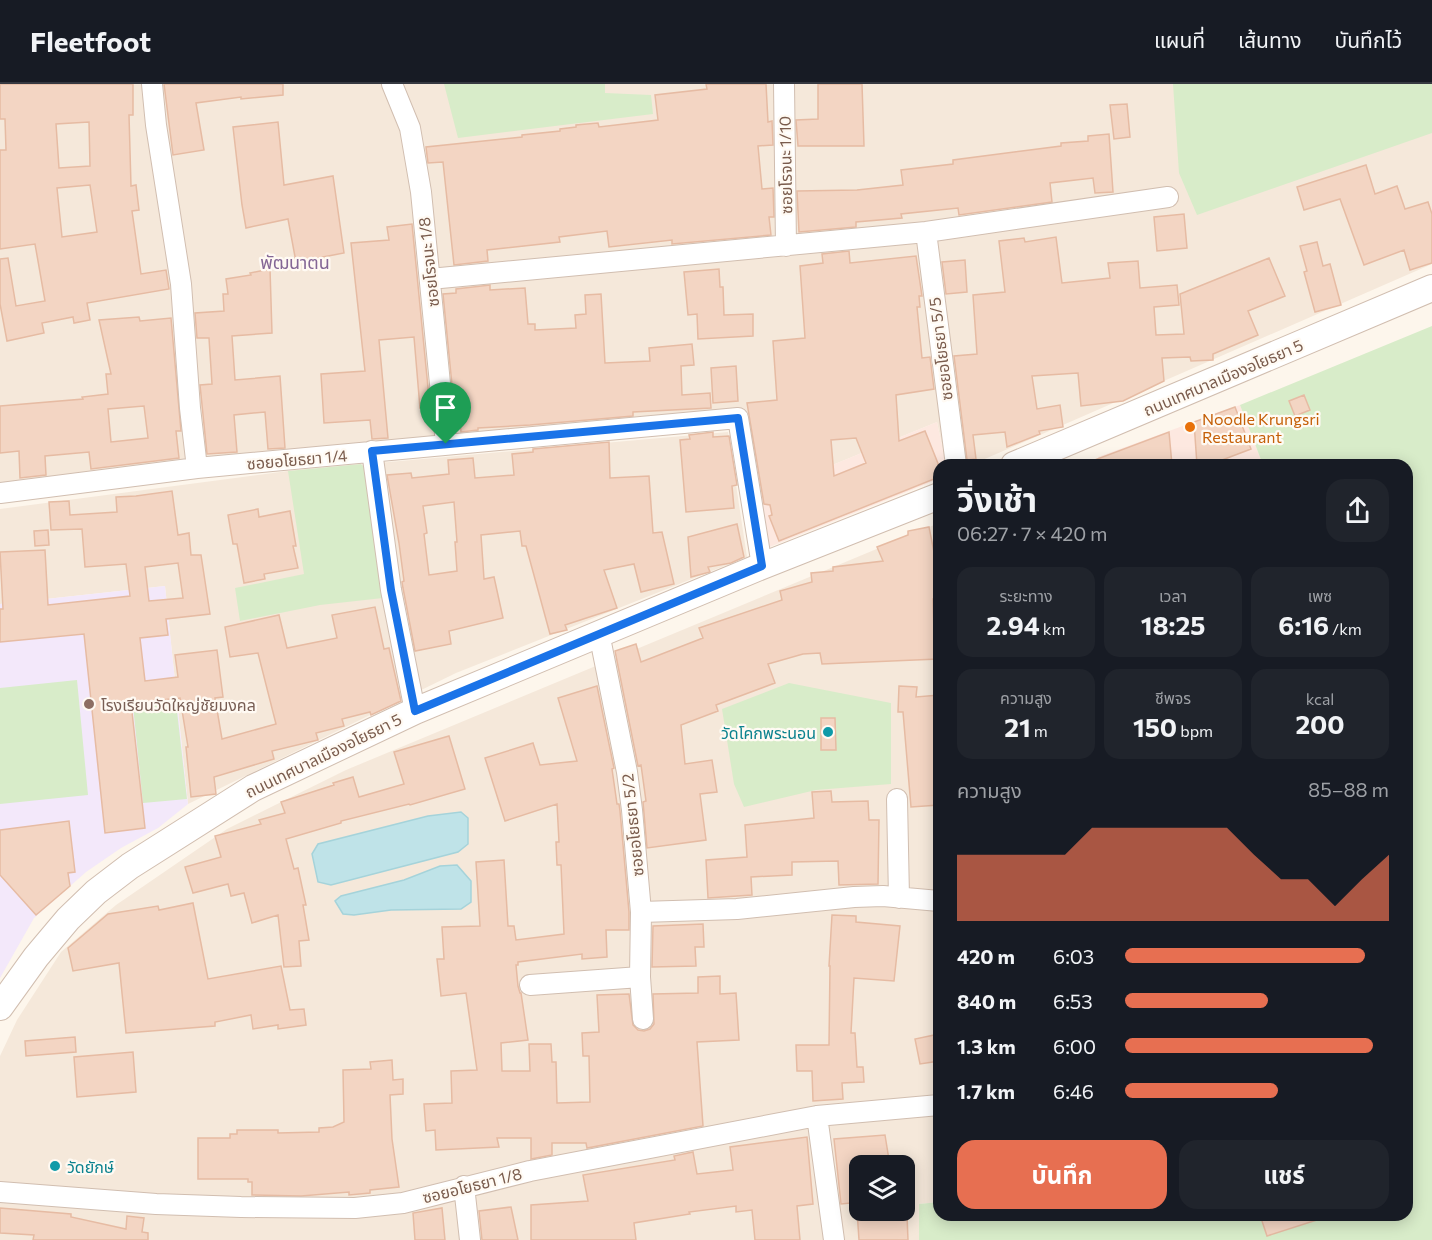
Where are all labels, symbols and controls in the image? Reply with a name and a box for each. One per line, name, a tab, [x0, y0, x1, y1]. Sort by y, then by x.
text: Fleetfoot	[30, 24, 151, 58]
text: แผนที่	[1154, 27, 1205, 52]
text: เส้นทาง	[1238, 27, 1302, 52]
text: บันทึกไว้	[1335, 27, 1402, 52]
street label: ซอยโรจนะ 1/10	[775, 116, 795, 214]
street label: ซอยโรจนะ 1/8	[414, 216, 442, 308]
district label: พัฒนาตน	[260, 251, 330, 273]
street label: ซอยอโยธยา 5/5	[924, 296, 956, 402]
street label: ถนนเทศบาลเมืองอโยธยา 5	[1140, 335, 1306, 419]
pin	[420, 382, 471, 444]
icon: arrive	[429, 391, 462, 424]
place label: Noodle Krungsri Restaurant	[1202, 409, 1320, 446]
marker: Noodle Krungsri Restaurant	[1183, 420, 1197, 434]
street label: ซอยอโยธยา 1/4	[246, 445, 348, 473]
text: วิ่งเช้า	[957, 478, 1037, 519]
button: share	[1326, 479, 1389, 542]
text: 06:27 · 7 × 420 m	[957, 521, 1108, 545]
text: ระยะทาง	[1000, 586, 1052, 605]
text: เวลา	[1159, 586, 1187, 605]
text: เพซ	[1308, 586, 1332, 605]
text: 2.94	[986, 609, 1040, 640]
text: 18:25	[1141, 609, 1205, 640]
text: 6:16	[1278, 609, 1329, 640]
text: km	[1040, 619, 1066, 638]
text: /km	[1329, 619, 1362, 638]
text: ความสูง	[1000, 688, 1052, 707]
text: ชีพจร	[1155, 688, 1191, 707]
text: kcal	[1306, 689, 1334, 708]
place label: โรงเรียนวัดใหญ่ชัยมงคล	[101, 695, 256, 714]
marker: โรงเรียนวัดใหญ่ชัยมงคล	[82, 697, 96, 711]
text: 200	[1295, 708, 1345, 739]
street label: ถนนเทศบาลเมืองอโยธยา 5	[242, 709, 404, 801]
text: 21	[1004, 711, 1031, 742]
text: 150	[1133, 711, 1177, 742]
text: m	[1031, 721, 1048, 740]
text: bpm	[1177, 721, 1213, 740]
place label: วัดโคกพระนอน	[721, 723, 816, 742]
marker: วัดโคกพระนอน	[821, 725, 835, 739]
street label: ซอยอโยธยา 5/2	[617, 772, 647, 877]
text: 85–88 m	[1308, 777, 1389, 801]
text: ความสูง	[957, 778, 1022, 802]
text: 420 m	[957, 944, 1015, 968]
text: 6:03	[1053, 944, 1094, 968]
text: 840 m	[957, 989, 1016, 1013]
text: 6:53	[1053, 989, 1093, 1013]
text: 1.3 km	[957, 1034, 1016, 1058]
text: 6:00	[1053, 1034, 1096, 1058]
text: 1.7 km	[957, 1079, 1015, 1103]
text: 6:46	[1053, 1079, 1094, 1103]
button: บันทึก	[957, 1140, 1167, 1209]
button: แชร์	[1179, 1140, 1389, 1209]
map controls	[849, 1155, 915, 1221]
button: layers	[849, 1155, 915, 1221]
place label: วัดยักษ์	[67, 1157, 114, 1176]
marker: วัดยักษ์	[48, 1159, 62, 1173]
street label: ซอยอโยธยา 1/8	[420, 1163, 524, 1207]

